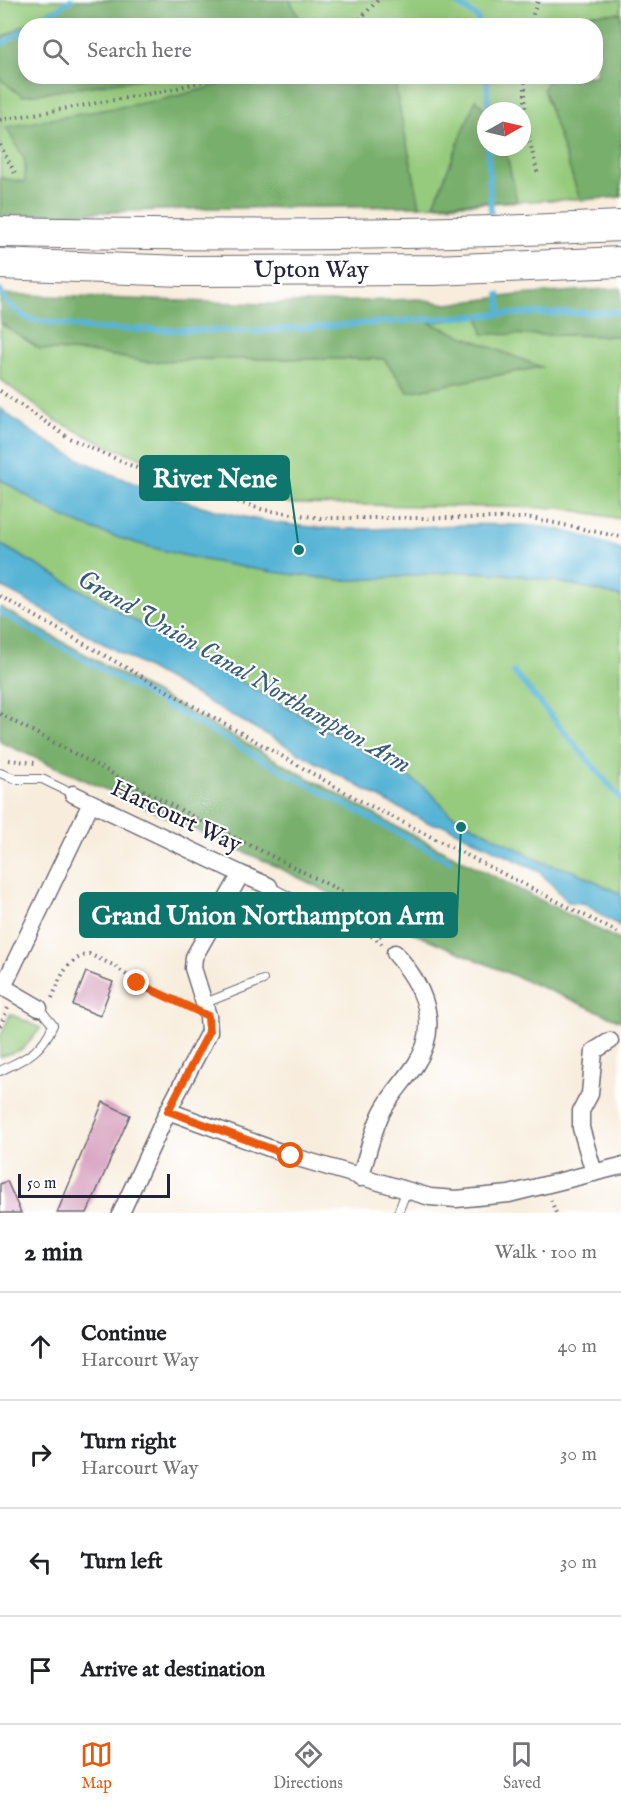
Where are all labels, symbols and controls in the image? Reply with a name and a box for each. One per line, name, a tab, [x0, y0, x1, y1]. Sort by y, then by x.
search box	[18, 18, 603, 84]
icon: search	[39, 35, 72, 68]
text: Search here	[87, 37, 192, 65]
north arrow	[477, 102, 531, 156]
street label: Upton Way	[253, 255, 369, 286]
callout: River Nene	[140, 456, 289, 500]
text: River Nene	[153, 463, 277, 496]
water label: Grand Union Canal Northampton Arm	[71, 563, 417, 781]
street label: Harcourt Way	[106, 773, 247, 861]
callout: Grand Union Northampton Arm	[80, 893, 457, 937]
text: Grand Union Northampton Arm	[91, 900, 445, 933]
route end	[123, 969, 149, 995]
route start	[277, 1142, 303, 1168]
scale bar	[18, 1171, 170, 1198]
text: 50 m	[27, 1174, 56, 1194]
text: 2 min	[24, 1236, 83, 1269]
text: Walk · 100 m	[494, 1240, 597, 1265]
text: Continue	[81, 1320, 167, 1348]
icon: ahead	[24, 1330, 57, 1363]
text: 40 m	[558, 1334, 597, 1359]
text: Harcourt Way	[81, 1348, 199, 1373]
text: Turn right	[81, 1428, 176, 1456]
icon: right	[24, 1438, 57, 1471]
text: 30 m	[560, 1442, 597, 1467]
text: Harcourt Way	[81, 1456, 199, 1481]
icon: left	[24, 1546, 57, 1579]
text: Turn left	[81, 1548, 163, 1576]
text: 30 m	[560, 1550, 597, 1575]
icon: arrive	[24, 1654, 57, 1687]
text: Arrive at destination	[81, 1656, 265, 1684]
tab: Map	[80, 1738, 113, 1794]
tab: Directions	[273, 1738, 343, 1794]
tab: Saved	[503, 1738, 541, 1794]

